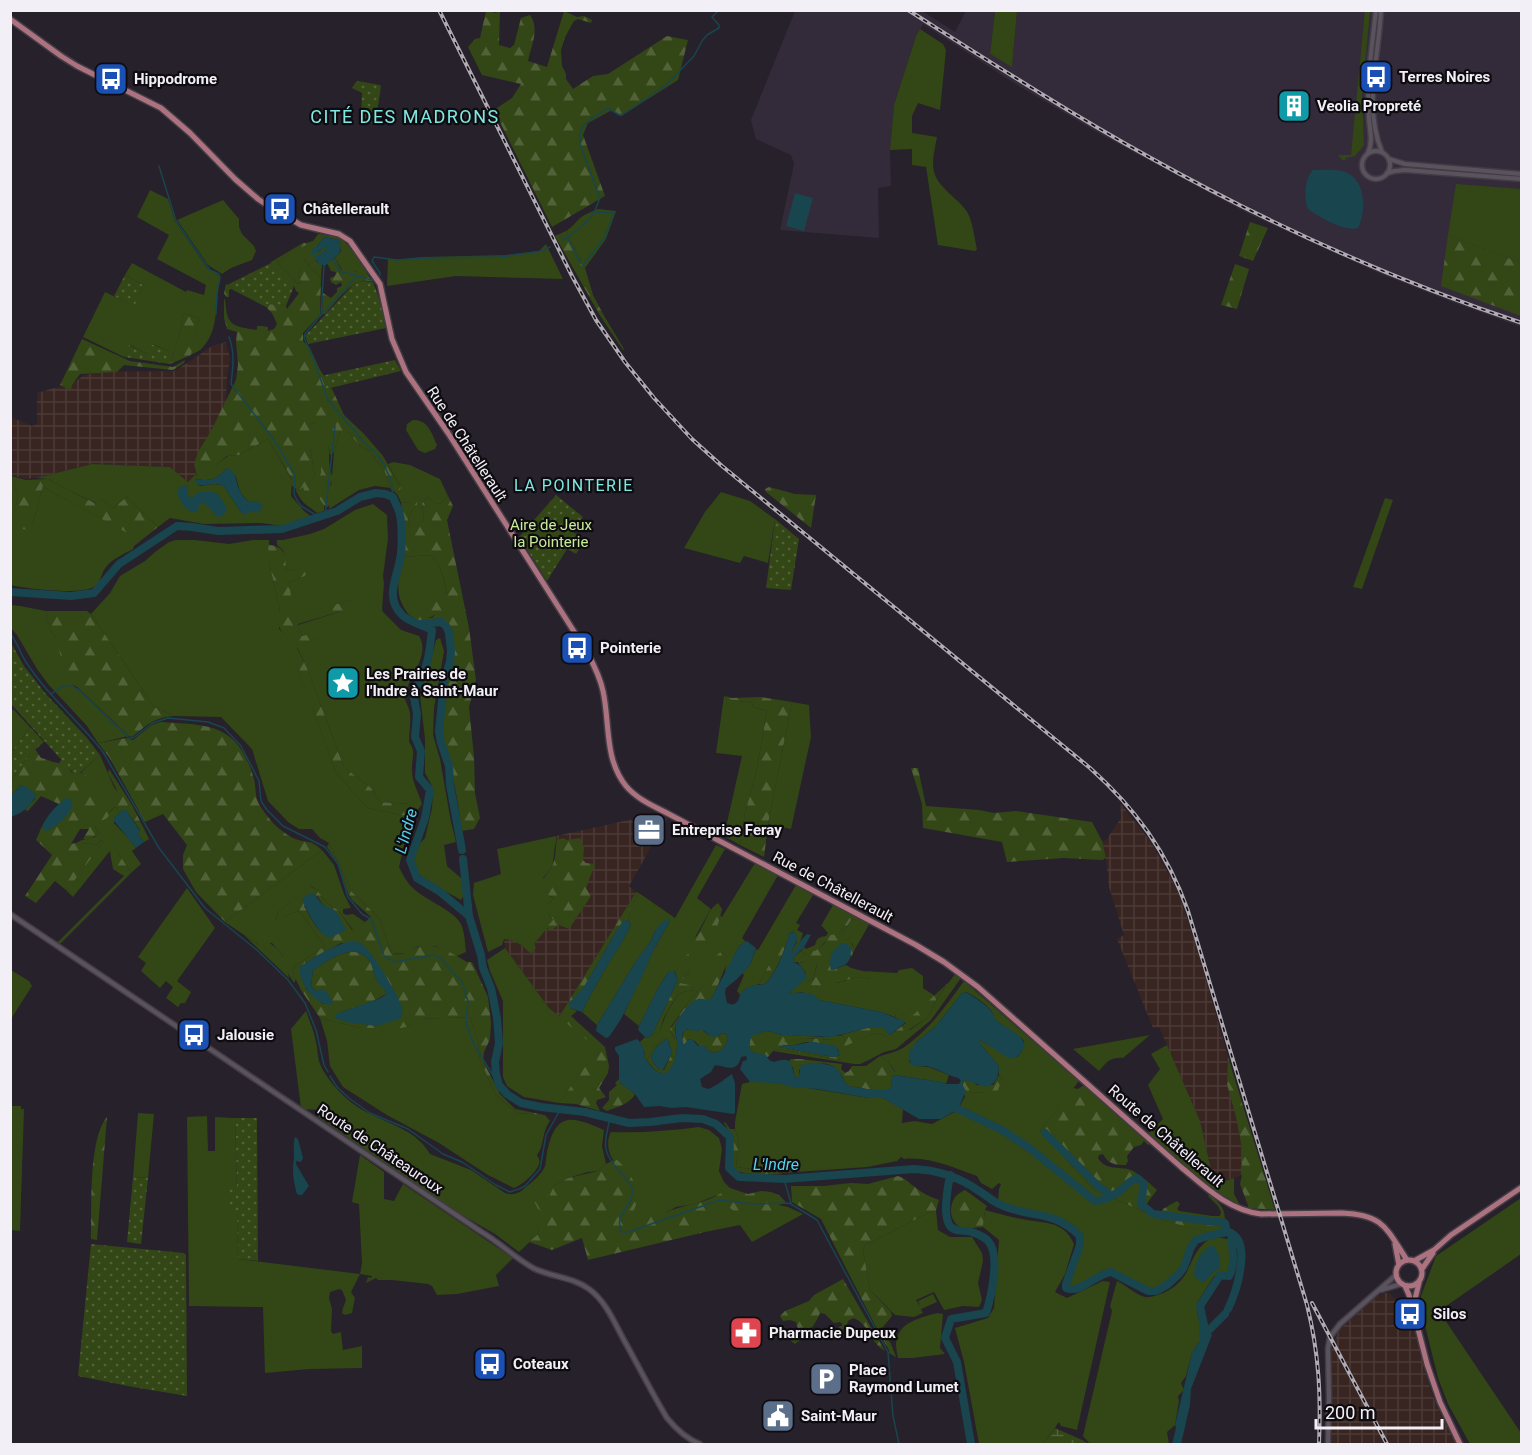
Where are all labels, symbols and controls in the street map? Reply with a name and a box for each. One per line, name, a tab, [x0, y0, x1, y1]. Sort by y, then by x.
bus stop icon: Terres Noires	[1358, 59, 1394, 95]
bus stop icon: Hippodrome	[93, 61, 129, 97]
place label: Terres Noires	[1399, 68, 1491, 86]
place label: Hippodrome	[134, 70, 217, 88]
building icon: Veolia Propreté	[1276, 88, 1312, 124]
place label: Veolia Propreté	[1317, 97, 1421, 115]
district label: CITÉ DES MADRONS	[310, 106, 500, 127]
bus stop icon: Châtellerault	[262, 191, 298, 227]
place label: Châtellerault	[303, 200, 389, 218]
street label: Rue de Châtellerault	[423, 383, 511, 505]
district label: LA POINTERIE	[514, 476, 634, 495]
park label: Aire de Jeux la Pointerie	[510, 516, 593, 551]
bus stop icon: Pointerie	[559, 630, 595, 666]
place label: Pointerie	[600, 639, 661, 657]
place icon: Les Prairies de l'Indre à Saint-Maur	[325, 665, 361, 701]
place label: Les Prairies de l'Indre à Saint-Maur	[366, 665, 499, 700]
water label: L'Indre	[391, 806, 421, 856]
office icon: Entreprise Feray	[631, 812, 667, 848]
place label: Entreprise Feray	[672, 821, 782, 839]
street label: Rue de Châtellerault	[770, 848, 896, 926]
bus stop icon: Jalousie	[176, 1017, 212, 1053]
place label: Jalousie	[217, 1026, 274, 1044]
street label: Route de Châtellerault	[1105, 1081, 1227, 1191]
street label: Route de Châteauroux	[314, 1100, 447, 1198]
water label: L'Indre	[753, 1155, 799, 1174]
bus stop icon: Silos	[1392, 1296, 1428, 1332]
place label: Silos	[1433, 1305, 1467, 1323]
pharmacy icon: Pharmacie Dupeux	[728, 1315, 764, 1351]
place label: Pharmacie Dupeux	[769, 1324, 896, 1342]
bus stop icon: Coteaux	[472, 1346, 508, 1382]
place label: Coteaux	[513, 1355, 569, 1373]
parking icon: Place Raymond Lumet	[808, 1361, 844, 1397]
place label: Place Raymond Lumet	[849, 1361, 959, 1396]
scale bar	[1316, 1392, 1442, 1430]
public building icon: Saint-Maur	[760, 1398, 796, 1434]
text: 200 m	[1325, 1402, 1376, 1423]
place label: Saint-Maur	[801, 1407, 877, 1425]

